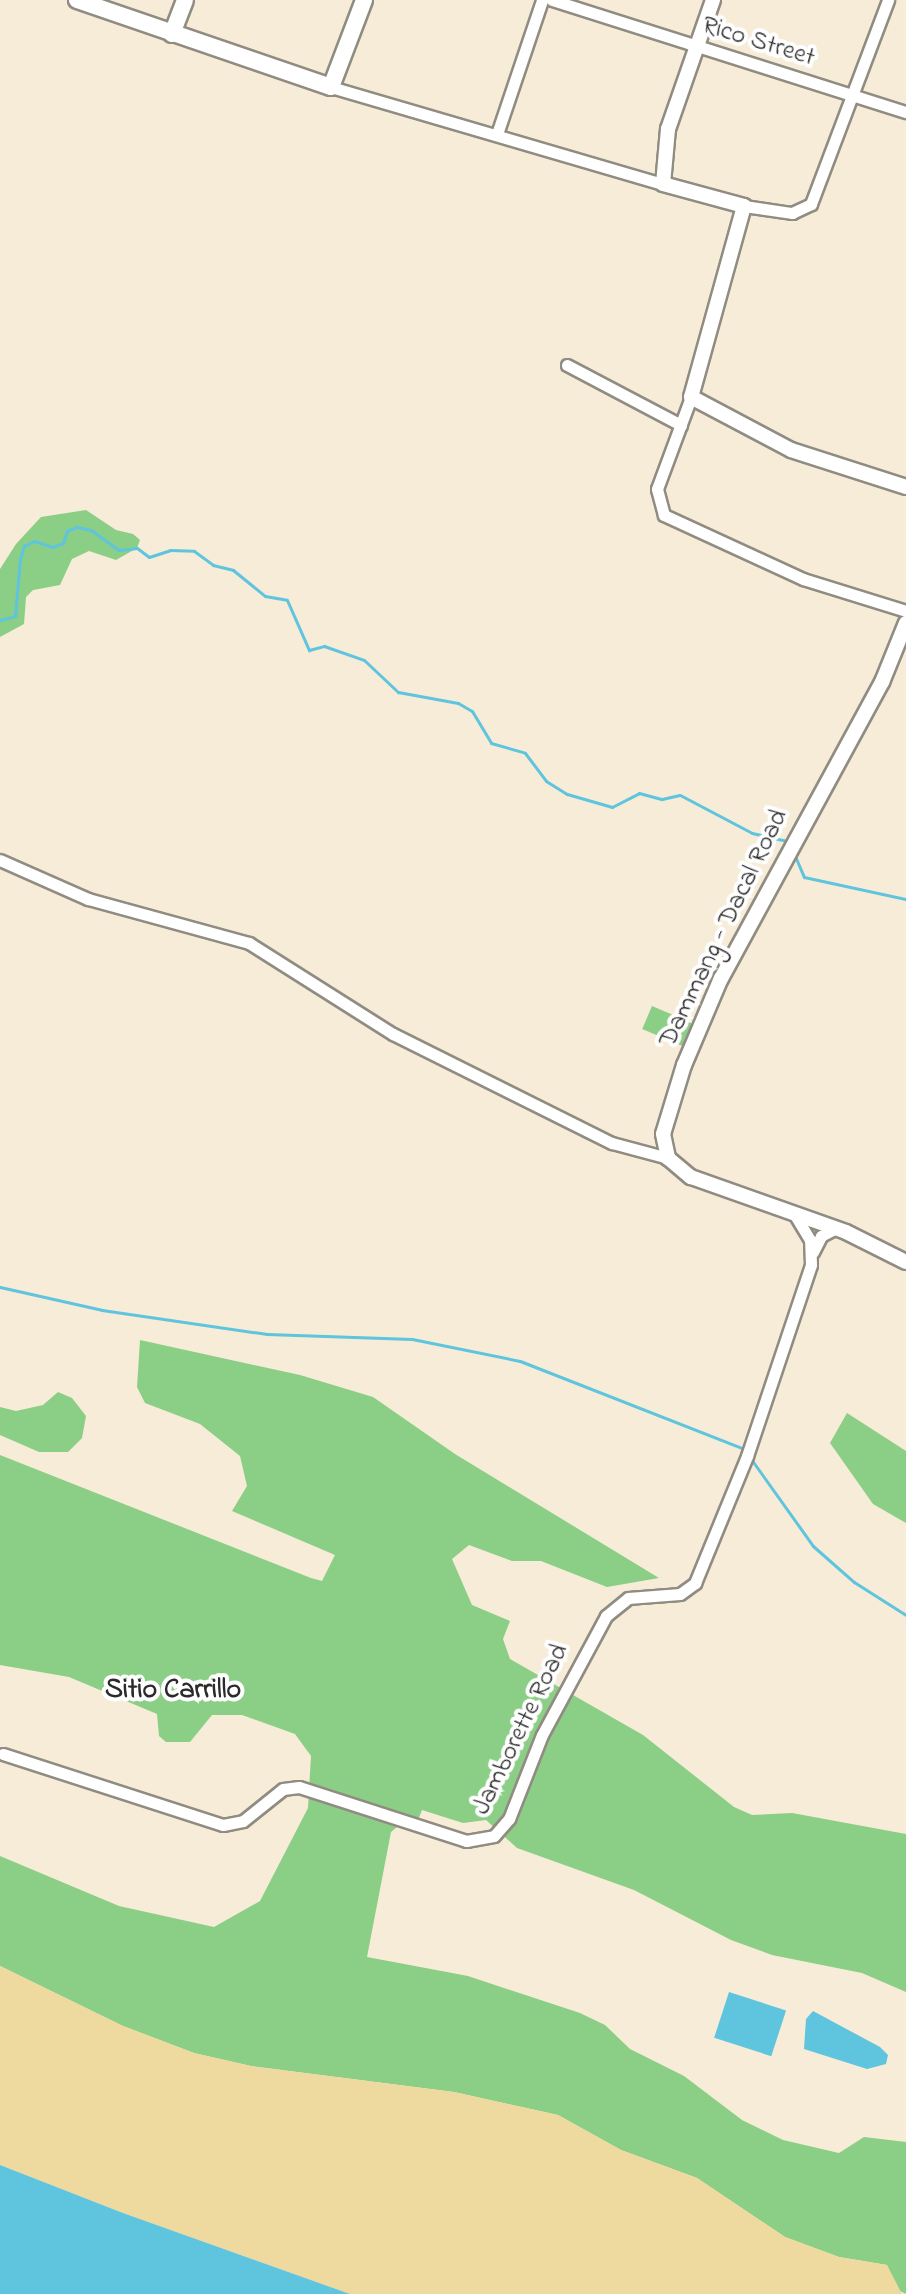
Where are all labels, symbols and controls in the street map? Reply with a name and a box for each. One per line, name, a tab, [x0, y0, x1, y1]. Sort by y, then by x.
street label: Rico Street	[698, 11, 818, 75]
street label: Dammang - Dacal Road	[654, 805, 796, 1053]
street label: Jamborette Road	[467, 1640, 577, 1820]
district label: Sitio Carrillo	[105, 1674, 241, 1708]

